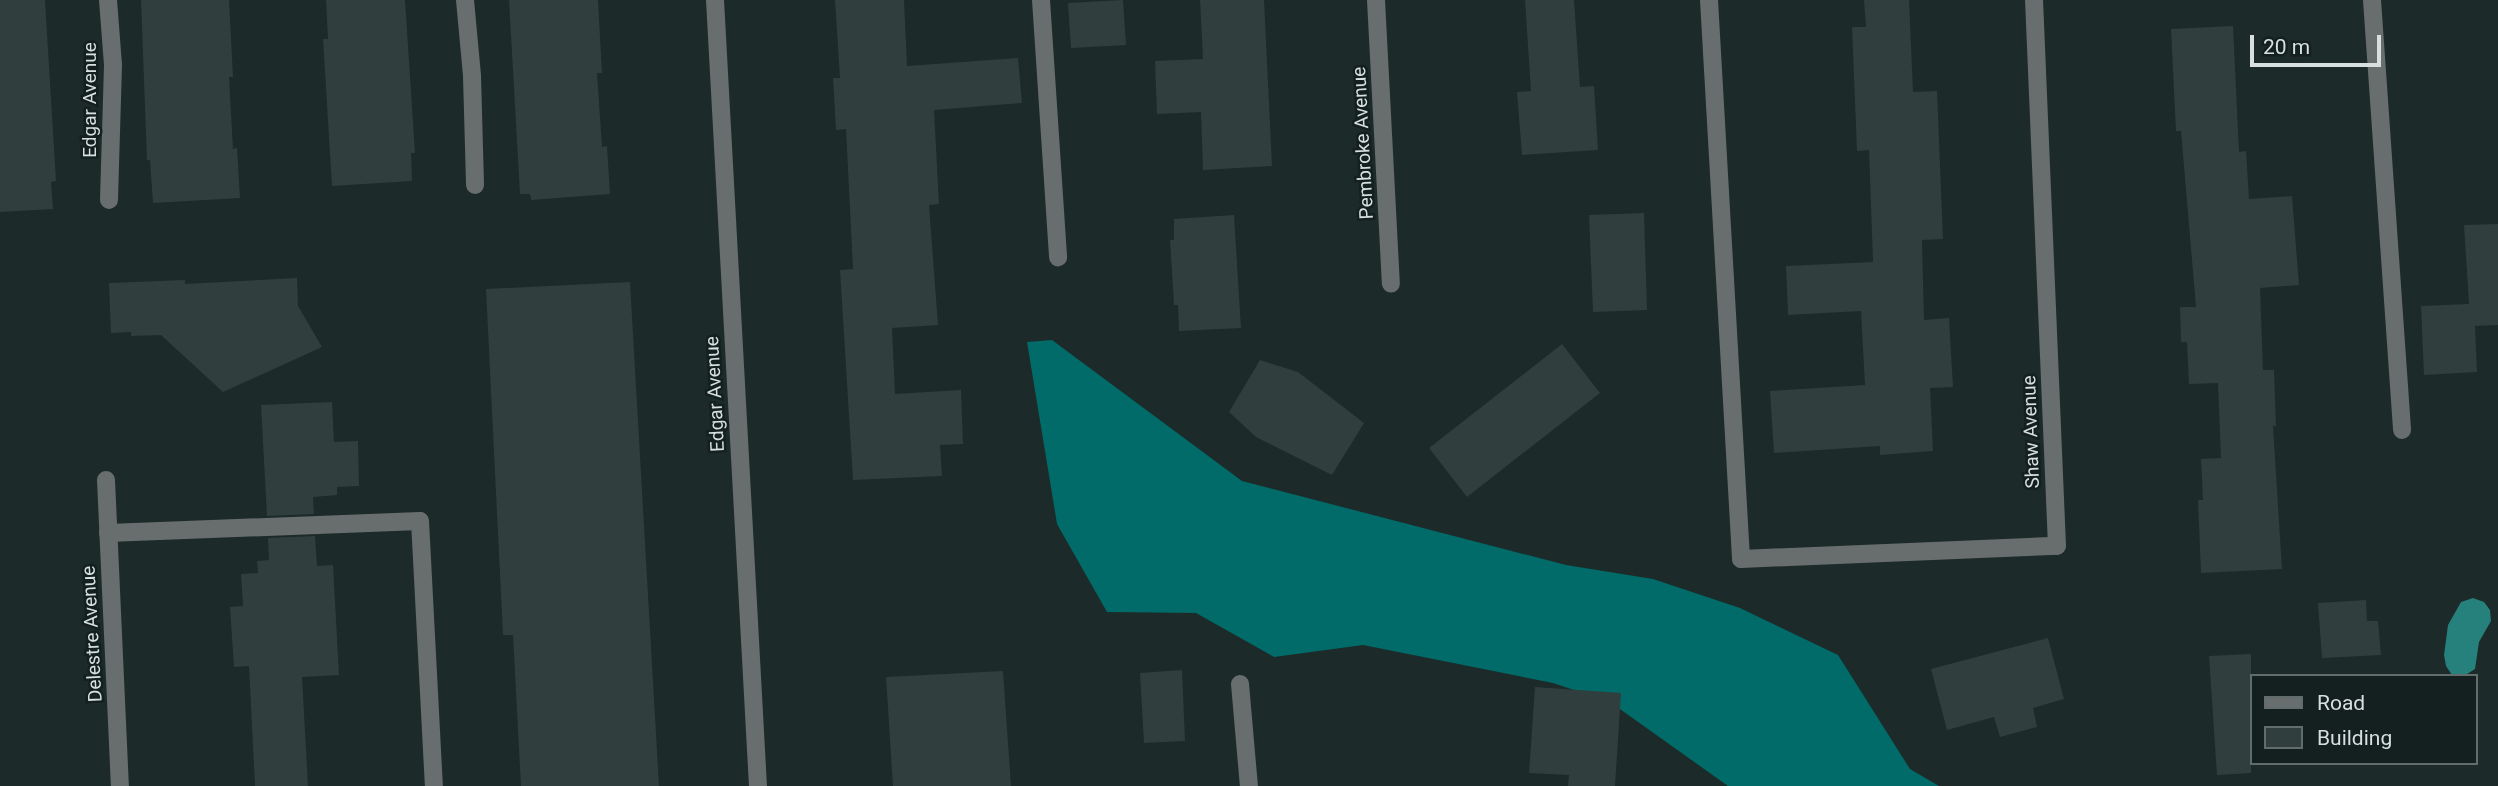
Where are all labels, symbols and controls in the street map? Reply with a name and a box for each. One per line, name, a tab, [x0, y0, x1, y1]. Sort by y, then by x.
scale bar	[2253, 21, 2384, 65]
text: 20 m	[2263, 35, 2310, 59]
street label: Edgar Avenue	[79, 42, 101, 158]
street label: Pembroke Avenue	[1348, 66, 1378, 220]
street label: Edgar Avenue	[701, 336, 729, 452]
street label: Shaw Avenue	[2018, 375, 2044, 489]
street label: Delestre Avenue	[77, 565, 107, 703]
legend	[2250, 674, 2477, 765]
text: Road	[2317, 691, 2365, 715]
text: Building	[2317, 726, 2392, 750]

